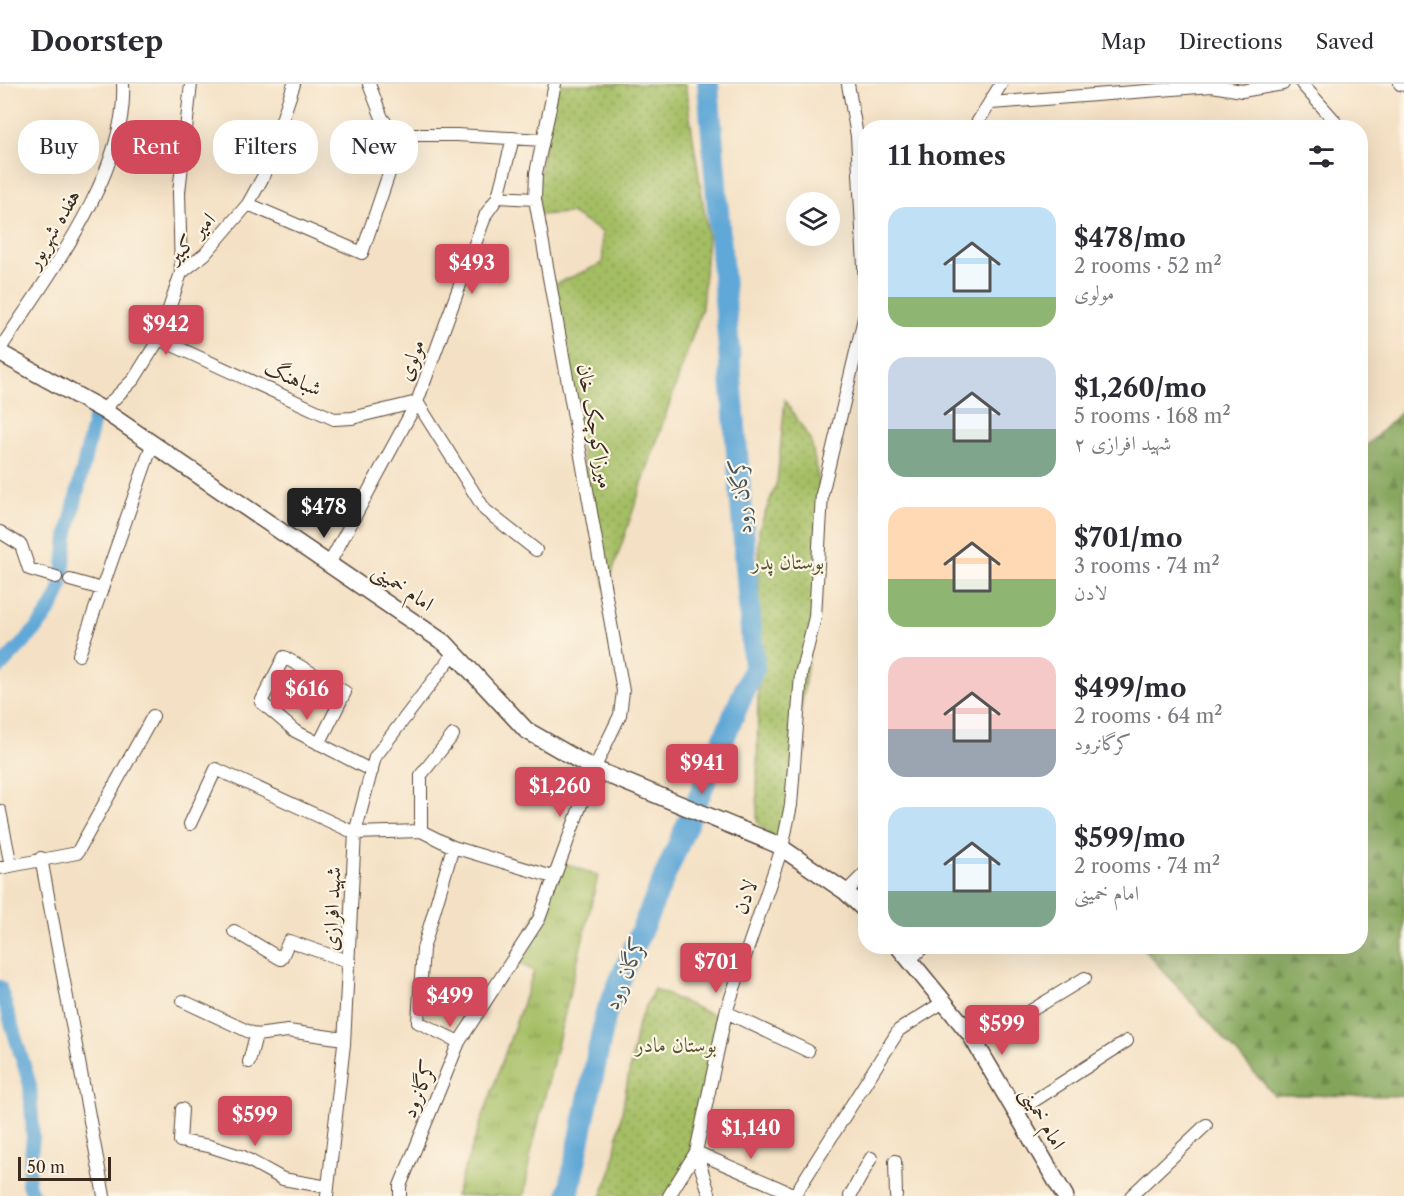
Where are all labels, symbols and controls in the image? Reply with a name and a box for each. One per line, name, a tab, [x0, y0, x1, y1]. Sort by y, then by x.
text: Doorstep	[30, 24, 163, 58]
text: Map	[1101, 29, 1146, 54]
text: Directions	[1179, 29, 1283, 54]
text: Saved	[1316, 29, 1374, 54]
chip: Buy	[18, 120, 99, 174]
chip: Rent	[111, 120, 201, 174]
chip: Filters	[213, 120, 318, 174]
chip: New	[330, 120, 418, 174]
text: 11 homes	[888, 140, 1006, 172]
icon: filters	[1305, 140, 1338, 173]
street label: هفده شهریور	[19, 185, 87, 275]
map controls	[786, 192, 840, 246]
button: layers	[786, 192, 840, 246]
street label: امیر کبیر	[160, 207, 221, 270]
text: $478/mo	[1074, 222, 1186, 254]
icon: home	[936, 231, 1008, 303]
pin: $493	[436, 244, 508, 295]
text: $493	[449, 251, 495, 275]
text: 2 rooms · 52 m²	[1074, 254, 1222, 278]
text: مولوی	[1074, 281, 1114, 305]
pin: $942	[130, 305, 202, 356]
text: $942	[143, 312, 189, 336]
street label: مولوی	[392, 336, 430, 384]
street label: شباهنگ	[260, 354, 326, 402]
street label: میرزاکوچک خان	[570, 362, 619, 491]
text: $1,260/mo	[1074, 372, 1207, 404]
icon: home	[936, 381, 1008, 453]
text: 5 rooms · 168 m²	[1074, 404, 1231, 428]
text: شهید افرازی ۲	[1074, 431, 1171, 455]
water label: کرگان رود	[724, 455, 757, 535]
pin: $478	[288, 488, 360, 539]
text: $478	[301, 495, 347, 519]
text: $701/mo	[1074, 522, 1183, 554]
icon: home	[936, 531, 1008, 603]
park label: بوستان پدر	[750, 549, 824, 577]
text: 3 rooms · 74 m²	[1074, 554, 1220, 578]
street label: امام خمینی	[365, 557, 439, 621]
text: لادن	[1074, 581, 1107, 605]
pin: $616	[271, 670, 343, 721]
text: $499/mo	[1074, 672, 1186, 704]
text: $616	[285, 677, 329, 701]
icon: home	[936, 681, 1008, 753]
text: 2 rooms · 64 m²	[1074, 704, 1223, 728]
text: کرگانرود	[1074, 731, 1131, 755]
pin: $941	[666, 744, 738, 795]
text: $941	[680, 751, 724, 775]
pin: $1,260	[511, 767, 609, 818]
text: $1,260	[529, 774, 591, 798]
text: $599/mo	[1074, 822, 1185, 854]
icon: home	[936, 831, 1008, 903]
text: 2 rooms · 74 m²	[1074, 854, 1220, 878]
street label: شهید افرازی	[318, 866, 347, 952]
street label: لادن	[727, 876, 762, 917]
text: امام خمینی	[1074, 881, 1139, 905]
water label: کرگان رود	[598, 931, 653, 1014]
pin: $701	[680, 943, 752, 994]
text: $701	[694, 950, 738, 974]
pin: $499	[414, 977, 486, 1028]
text: $499	[427, 984, 473, 1008]
pin: $599	[966, 1005, 1038, 1056]
text: $599	[979, 1012, 1025, 1036]
park label: بوستان مادر	[633, 1032, 717, 1058]
street label: کرگانرود	[396, 1056, 442, 1122]
street label: امام خمینی	[1010, 1082, 1071, 1157]
pin: $599	[219, 1096, 291, 1147]
text: $599	[232, 1103, 278, 1127]
pin: $1,140	[702, 1109, 800, 1160]
text: $1,140	[721, 1116, 781, 1140]
scale bar	[18, 1154, 111, 1182]
text: 50 m	[27, 1157, 65, 1177]

